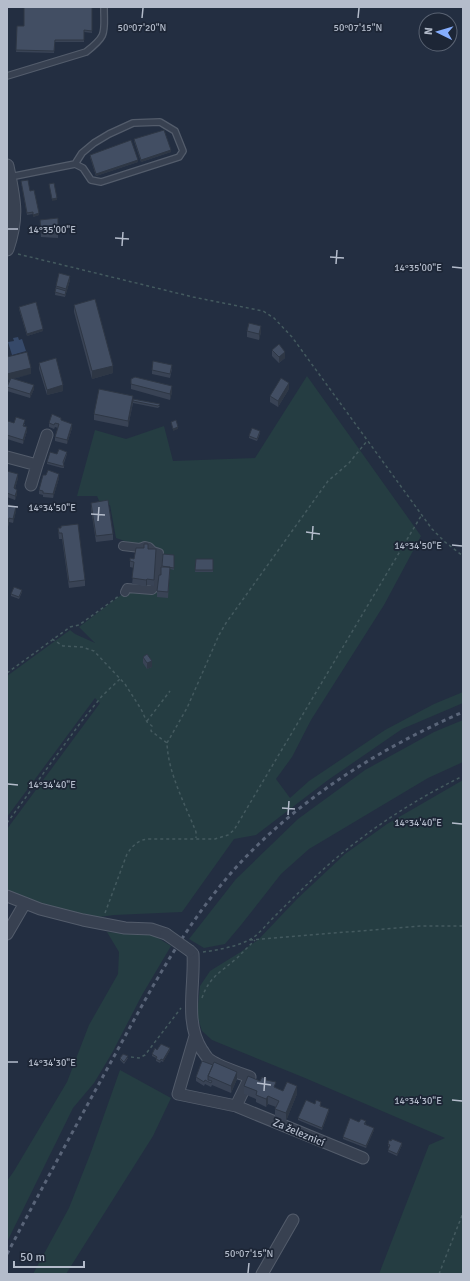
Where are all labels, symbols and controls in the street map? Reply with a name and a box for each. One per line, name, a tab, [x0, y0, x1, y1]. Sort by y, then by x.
north arrow	[418, 12, 458, 52]
text: 50°07'20"N	[118, 22, 166, 34]
text: 50°07'15"N	[334, 22, 382, 34]
text: N	[422, 27, 435, 36]
text: 14°35'00"E	[28, 224, 76, 236]
text: 14°35'00"E	[394, 262, 442, 274]
text: 14°34'50"E	[28, 502, 76, 514]
text: 14°34'50"E	[394, 540, 442, 552]
text: 14°34'40"E	[28, 779, 76, 791]
text: 14°34'40"E	[394, 817, 442, 829]
text: 14°34'30"E	[28, 1057, 76, 1069]
text: 14°34'30"E	[394, 1095, 442, 1107]
street label: Za železnicí	[271, 1116, 327, 1149]
scale bar	[14, 1243, 84, 1269]
text: 50°07'15"N	[225, 1248, 273, 1260]
text: 50 m	[20, 1250, 45, 1265]

